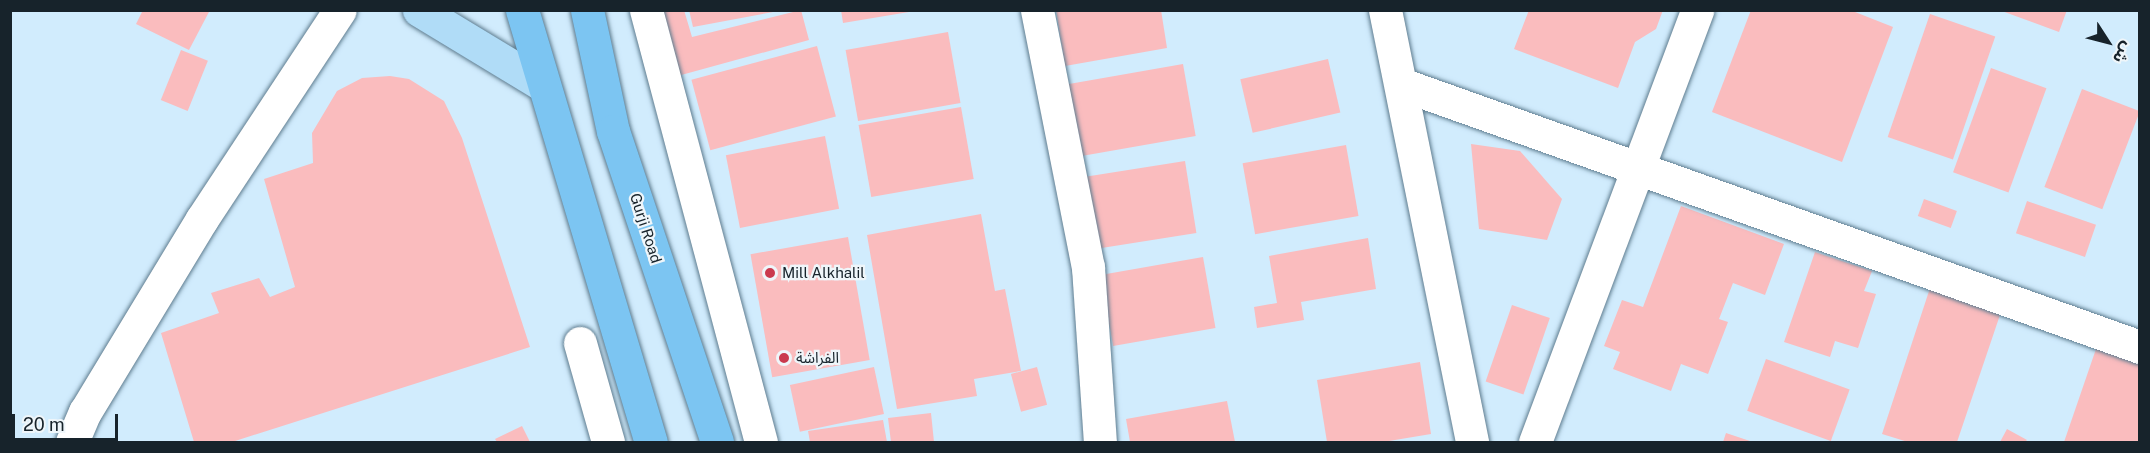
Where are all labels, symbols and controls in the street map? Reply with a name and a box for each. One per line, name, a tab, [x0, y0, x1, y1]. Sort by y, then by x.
north arrow	[2078, 12, 2138, 72]
text: ش	[2109, 38, 2137, 67]
street label: Gurji Road	[626, 191, 666, 265]
place label: Mill Alkhalil	[782, 264, 865, 282]
marker: Mill Alkhalil	[763, 266, 777, 280]
place label: الفراشة	[796, 349, 839, 367]
marker: الفراشة	[777, 351, 791, 365]
scale bar	[15, 402, 122, 440]
text: 20 m	[23, 414, 65, 435]

